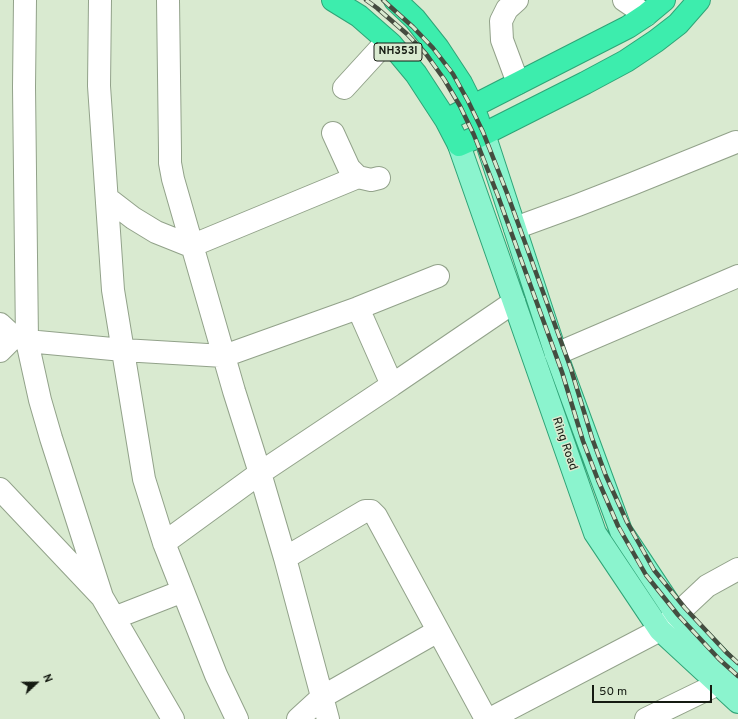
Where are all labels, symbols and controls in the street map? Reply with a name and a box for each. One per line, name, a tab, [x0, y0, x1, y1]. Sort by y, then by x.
road number: NH353I	[374, 43, 422, 61]
street label: Ring Road	[548, 416, 580, 472]
north arrow	[16, 663, 56, 703]
text: N	[39, 672, 55, 685]
scale bar	[594, 677, 714, 703]
text: 50 m	[599, 684, 627, 700]

